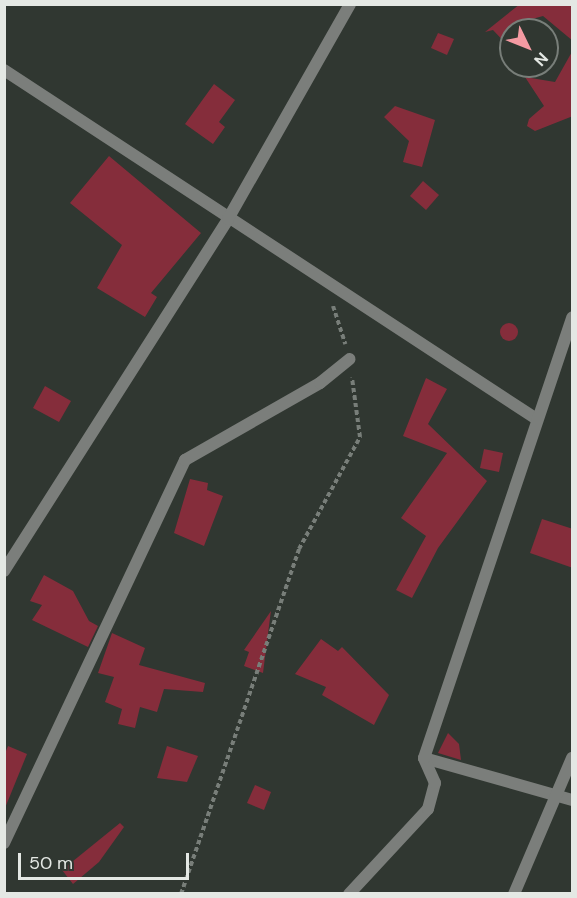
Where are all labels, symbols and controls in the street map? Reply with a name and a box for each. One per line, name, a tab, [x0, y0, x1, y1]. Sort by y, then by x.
north arrow	[499, 18, 559, 78]
text: N	[529, 48, 553, 71]
scale bar	[21, 841, 192, 879]
text: 50 m	[29, 851, 73, 875]

